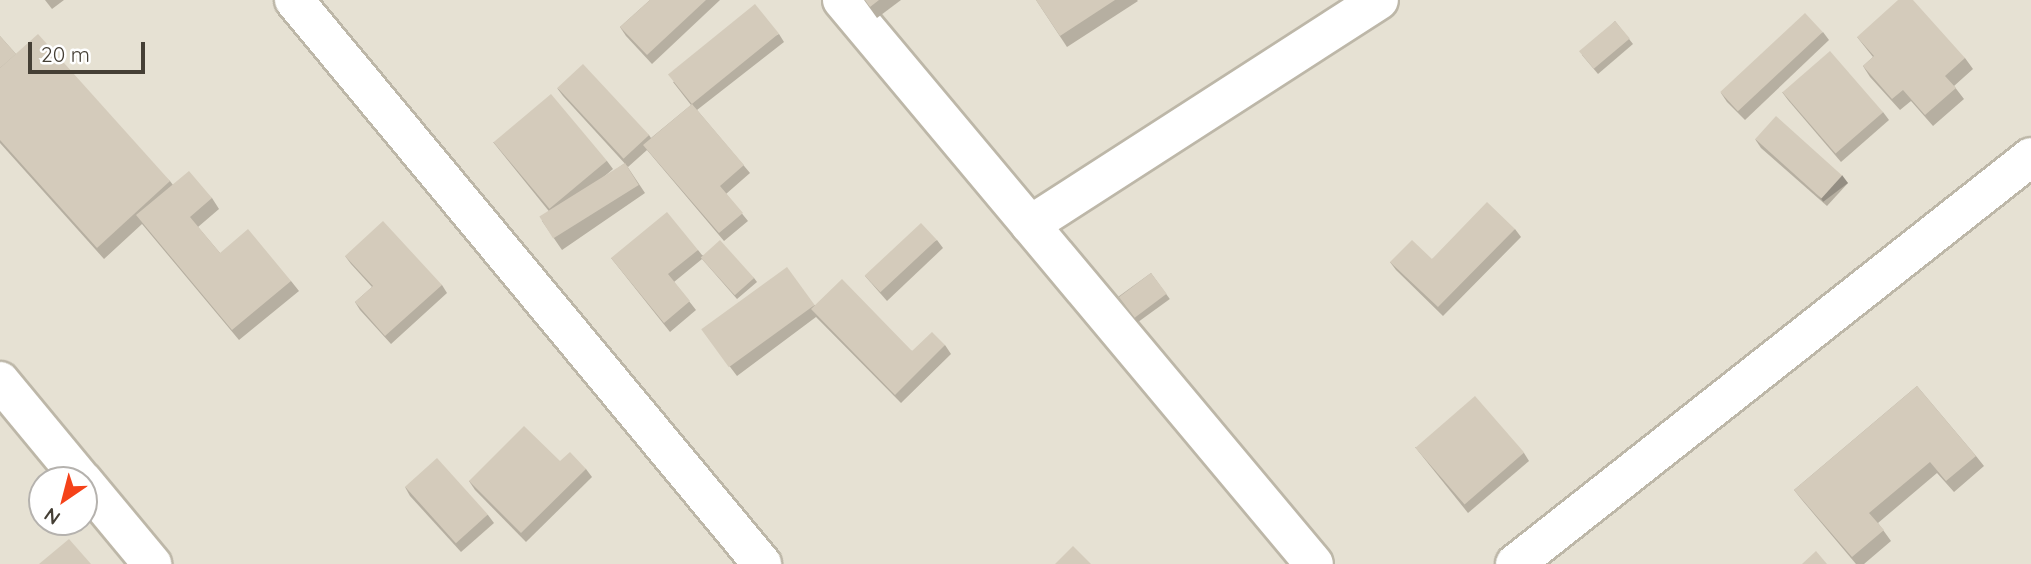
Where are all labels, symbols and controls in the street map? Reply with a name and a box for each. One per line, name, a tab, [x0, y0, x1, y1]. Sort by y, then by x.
scale bar	[32, 28, 149, 72]
text: 20 m	[41, 41, 90, 67]
north arrow	[28, 466, 98, 536]
text: N	[39, 503, 65, 530]

